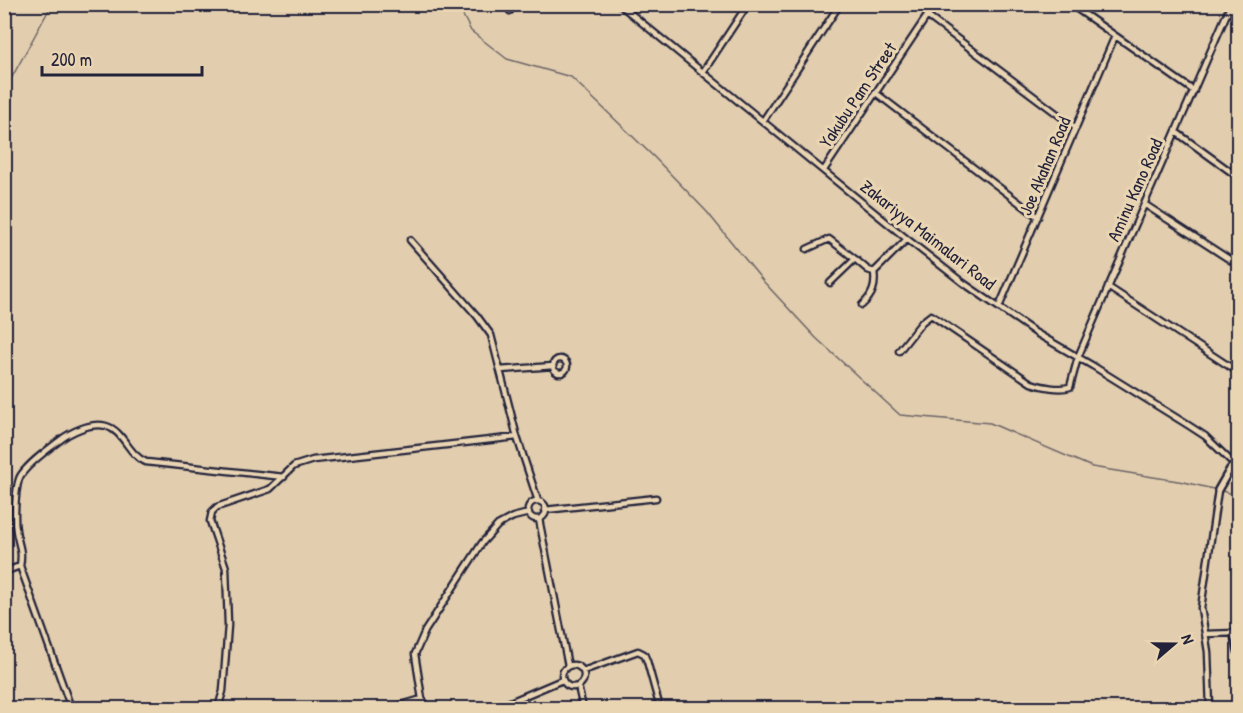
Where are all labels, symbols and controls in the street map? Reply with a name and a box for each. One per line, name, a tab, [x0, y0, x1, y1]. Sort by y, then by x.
street label: Yakubu Pam Street	[813, 36, 903, 152]
scale bar	[42, 39, 202, 77]
text: 200 m	[51, 47, 92, 72]
street label: Joe Akahan Road	[1013, 113, 1077, 219]
street label: Aminu Kano Road	[1101, 134, 1168, 245]
street label: Zakariyya Maimalari Road	[855, 174, 1001, 295]
north arrow	[1144, 614, 1204, 674]
text: N	[1176, 631, 1200, 647]

